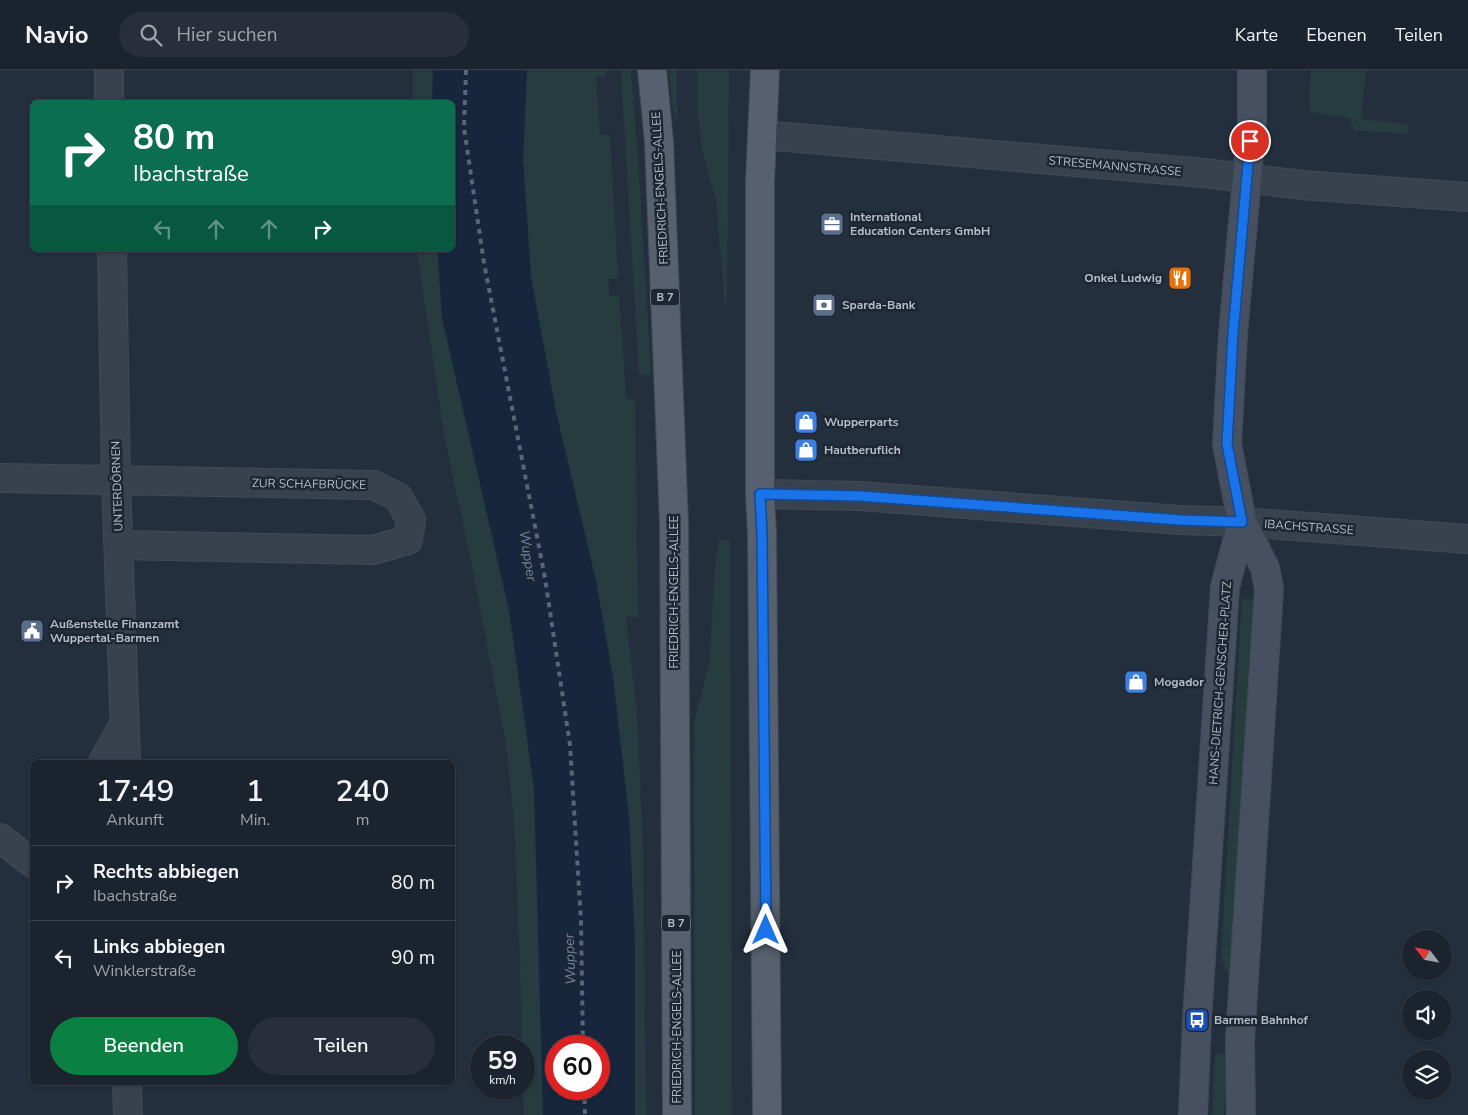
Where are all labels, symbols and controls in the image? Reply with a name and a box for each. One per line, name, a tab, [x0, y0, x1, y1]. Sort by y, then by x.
search box	[119, 12, 469, 57]
text: Navio	[25, 19, 89, 51]
icon: search	[137, 21, 165, 49]
text: Hier suchen	[177, 22, 278, 48]
text: Karte	[1235, 23, 1278, 47]
text: Ebenen	[1306, 23, 1367, 47]
text: Teilen	[1395, 23, 1443, 47]
street label: FRIEDRICH-ENGELS-ALLEE	[648, 111, 672, 265]
text: 80 m	[133, 114, 215, 161]
icon: right	[50, 120, 115, 185]
pin	[1229, 120, 1271, 162]
icon: arrive	[1236, 127, 1264, 155]
street label: STRESEMANNSTRASSE	[1048, 152, 1182, 180]
text: Ibachstraße	[133, 159, 249, 189]
place label: International Education Centers GmbH	[850, 209, 990, 239]
office icon: International Education Centers GmbH	[819, 211, 845, 237]
icon: left	[149, 215, 177, 243]
icon: ahead	[202, 215, 230, 243]
icon: ahead	[255, 215, 283, 243]
icon: right	[308, 215, 336, 243]
restaurant icon: Onkel Ludwig	[1167, 265, 1193, 291]
place label: Onkel Ludwig	[1084, 270, 1162, 286]
road number: B 7	[651, 288, 679, 306]
bank icon: Sparda-Bank	[811, 292, 837, 318]
place label: Sparda-Bank	[842, 297, 916, 313]
shop icon: Wupperparts	[793, 409, 819, 435]
place label: Wupperparts	[824, 414, 899, 430]
shop icon: Hautberuflich	[793, 437, 819, 463]
street label: UNTERDÖRNEN	[107, 440, 127, 532]
place label: Hautberuflich	[824, 442, 901, 458]
street label: ZUR SCHAFBRÜCKE	[252, 475, 366, 493]
street label: FRIEDRICH-ENGELS-ALLEE	[666, 516, 682, 668]
street label: IBACHSTRASSE	[1264, 516, 1354, 538]
water label: Wupper	[515, 529, 542, 584]
street label: HANS-DIETRICH-GENSCHER-PLATZ	[1205, 581, 1235, 785]
place label: Außenstelle Finanzamt Wuppertal-Barmen	[50, 616, 180, 646]
public building icon: Außenstelle Finanzamt Wuppertal-Barmen	[19, 618, 45, 644]
shop icon: Mogador	[1123, 669, 1149, 695]
place label: Mogador	[1154, 674, 1204, 690]
text: 17:49	[95, 771, 175, 812]
text: 1	[246, 771, 264, 812]
text: 240	[336, 771, 390, 812]
text: Ankunft	[106, 809, 164, 831]
text: Min.	[240, 809, 270, 831]
text: m	[356, 809, 369, 831]
text: Rechts abbiegen	[93, 859, 239, 885]
icon: right	[50, 869, 78, 897]
text: 80 m	[391, 870, 435, 896]
text: Ibachstraße	[93, 885, 177, 907]
position arrow	[739, 903, 791, 955]
road number: B 7	[662, 914, 690, 931]
north arrow	[1402, 930, 1452, 980]
map controls	[1402, 930, 1452, 1100]
water label: Wupper	[560, 932, 580, 985]
text: Links abbiegen	[93, 934, 225, 960]
icon: left	[50, 944, 78, 972]
text: 90 m	[391, 945, 435, 971]
street label: FRIEDRICH-ENGELS-ALLEE	[669, 951, 685, 1103]
text: Winklerstraße	[93, 960, 196, 982]
button: sound	[1402, 990, 1452, 1040]
bus stop icon: Barmen Bahnhof	[1184, 1007, 1210, 1033]
place label: Barmen Bahnhof	[1214, 1012, 1309, 1028]
button: Beenden	[50, 1017, 238, 1075]
button: Teilen	[248, 1017, 435, 1075]
speed limit sign: 60	[545, 1035, 610, 1100]
text: 59	[487, 1044, 518, 1078]
button: layers	[1402, 1050, 1452, 1100]
text: km/h	[489, 1072, 516, 1088]

